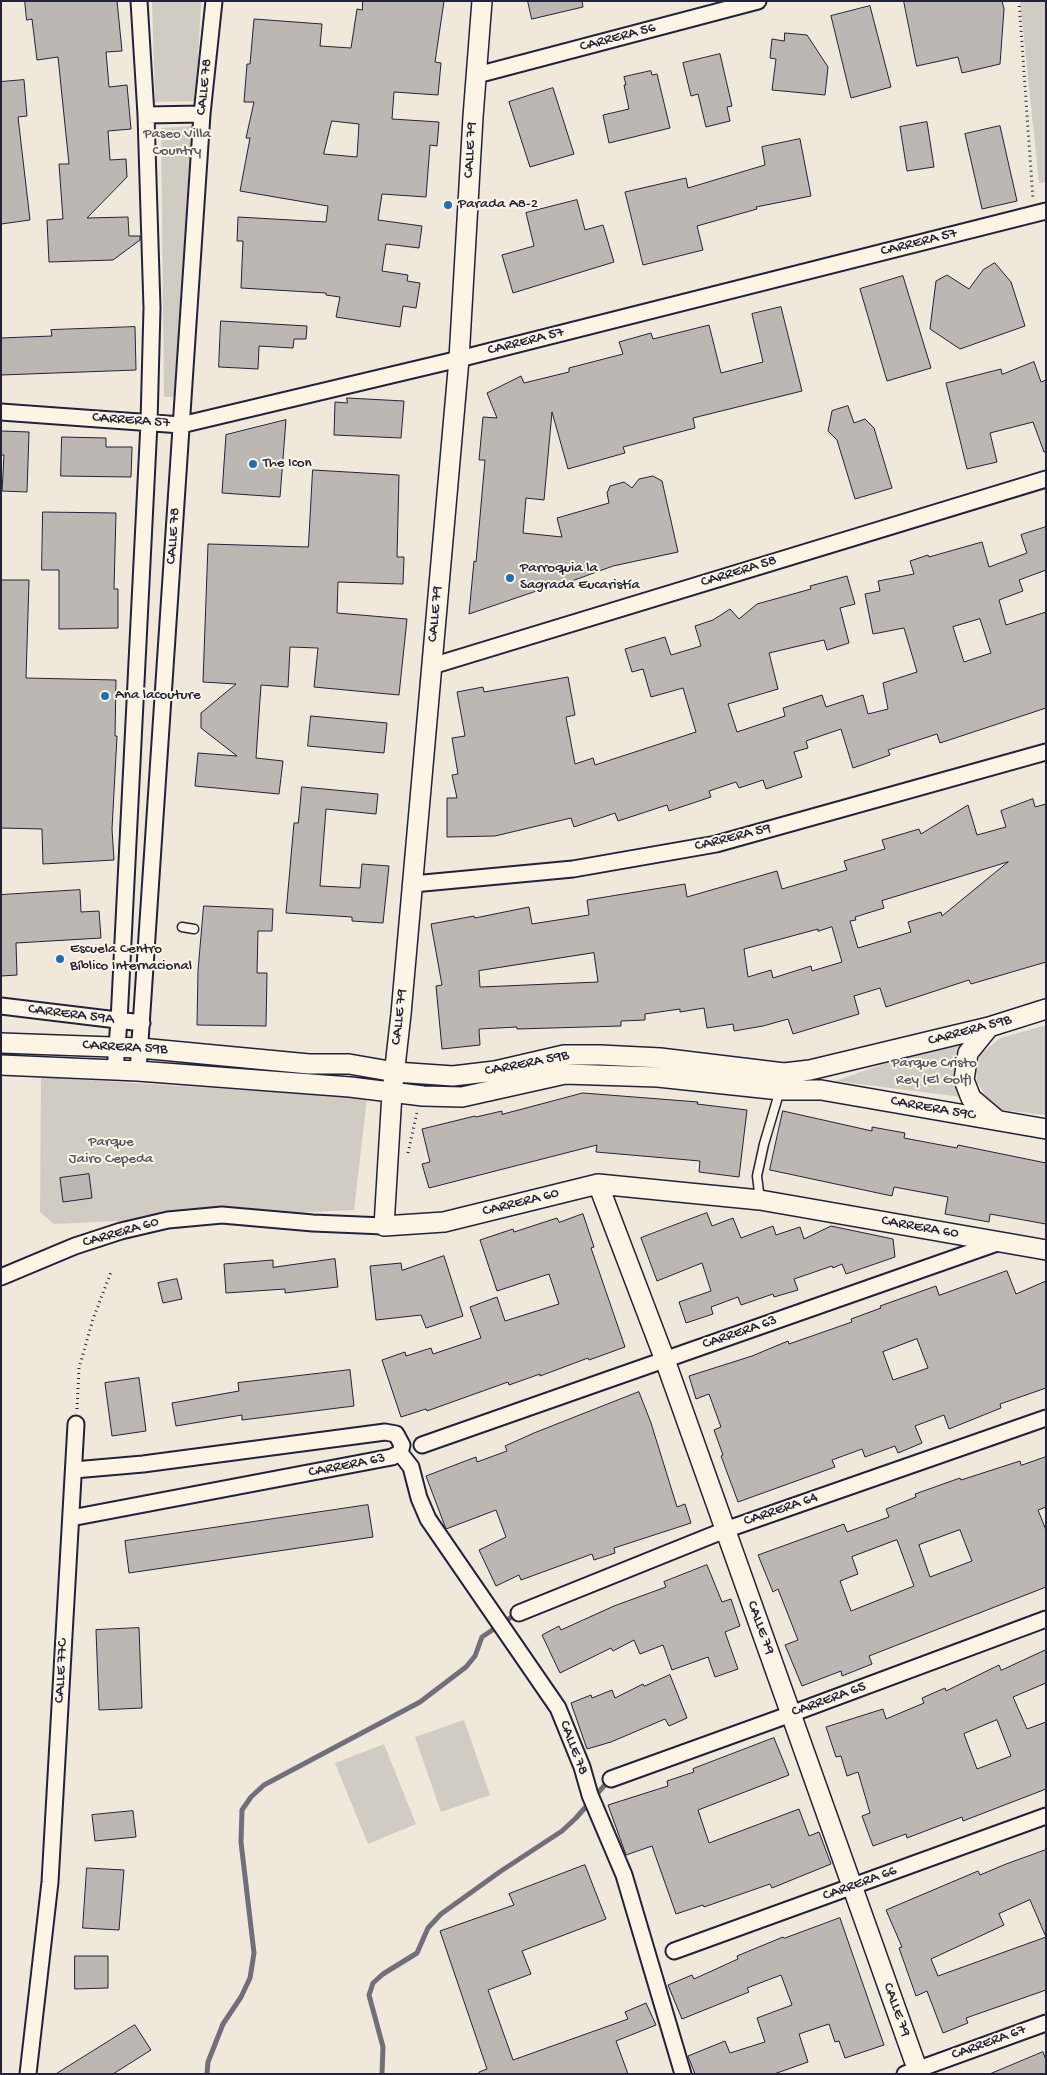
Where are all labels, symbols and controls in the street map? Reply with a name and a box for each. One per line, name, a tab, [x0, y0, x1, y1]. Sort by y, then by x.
street label: CARRERA 56	[578, 19, 658, 57]
street label: CALLE 78	[193, 58, 217, 116]
street label: CALLE 79	[461, 121, 481, 179]
park label: Paseo Villa Country	[143, 126, 211, 161]
place label: Parada A8-2	[458, 196, 538, 214]
marker: Parada A8-2	[442, 199, 454, 211]
street label: CARRERA 57	[879, 225, 959, 261]
street label: CARRERA 57	[486, 324, 566, 360]
street label: CARRERA 57	[91, 409, 171, 433]
place label: The Icon	[263, 455, 312, 473]
marker: The Icon	[247, 458, 259, 470]
street label: CALLE 78	[163, 507, 185, 565]
street label: CARRERA 58	[699, 552, 779, 592]
place label: Parroquia la Sagrada Eucaristía	[520, 560, 640, 595]
marker: Parroquia la Sagrada Eucaristía	[504, 572, 516, 584]
street label: CALLE 79	[425, 585, 447, 643]
place label: Ana lacouture	[115, 687, 201, 705]
marker: Ana lacouture	[99, 690, 111, 702]
street label: CARRERA 59	[693, 820, 773, 856]
place label: Escuela Centro Bíblico Internacional	[70, 941, 192, 976]
marker: Escuela Centro Bíblico Internacional	[54, 953, 66, 965]
street label: CALLE 79	[388, 988, 412, 1046]
street label: CARRERA 59A	[27, 1001, 115, 1029]
street label: CARRERA 59B	[926, 1011, 1014, 1051]
street label: CARRERA 59B	[82, 1037, 168, 1059]
street label: CARRERA 59B	[483, 1047, 571, 1081]
park label: Parque Cristo Rey (El Golf)	[891, 1055, 977, 1090]
street label: CARRERA 59C	[889, 1093, 977, 1125]
park label: Parque Jairo Cepeda	[69, 1134, 153, 1169]
street label: CARRERA 60	[481, 1185, 561, 1221]
street label: CARRERA 60	[880, 1212, 960, 1244]
street label: CARRERA 60	[81, 1214, 161, 1252]
street label: CARRERA 63	[700, 1312, 780, 1354]
street label: CARRERA 63	[307, 1450, 387, 1482]
street label: CARRERA 64	[742, 1489, 820, 1531]
street label: CALLE 79	[742, 1599, 778, 1657]
street label: CALLE 77C	[51, 1638, 73, 1704]
street label: CARRERA 65	[789, 1678, 869, 1722]
street label: CALLE 78	[554, 1718, 592, 1778]
street label: CARRERA 66	[821, 1862, 899, 1906]
street label: CALLE 79	[878, 1981, 914, 2039]
street label: CARRERA 67	[949, 2021, 1029, 2065]

